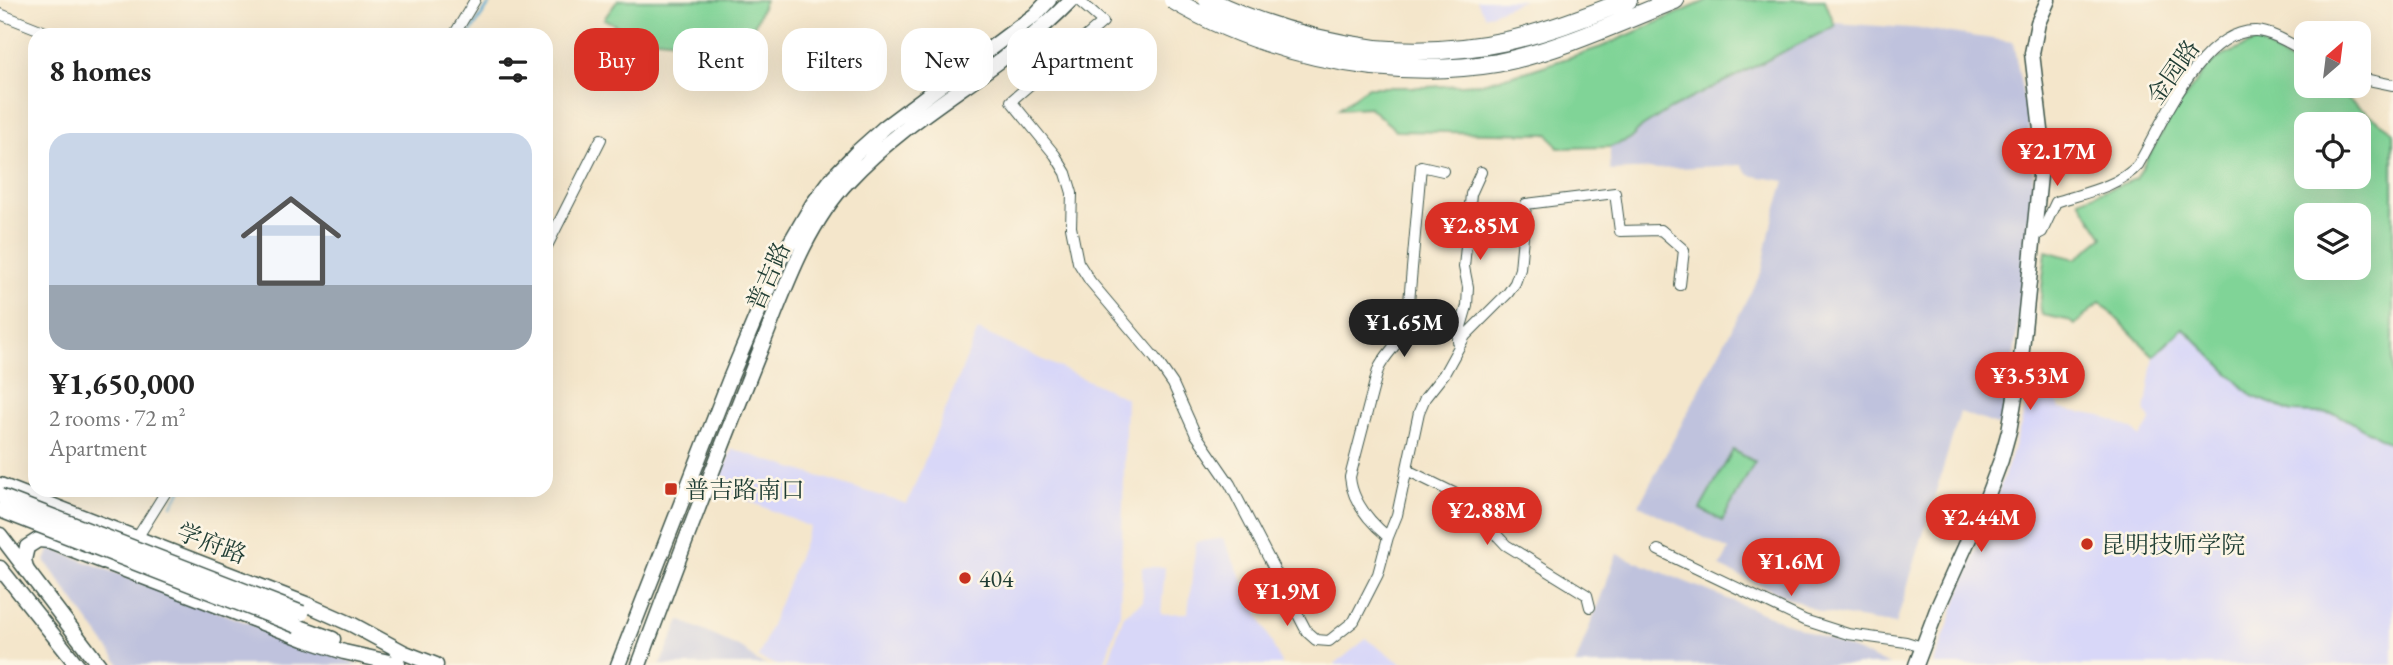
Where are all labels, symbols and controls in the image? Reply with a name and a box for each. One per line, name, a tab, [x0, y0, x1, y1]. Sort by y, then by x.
north arrow	[2294, 21, 2371, 98]
map controls	[2294, 21, 2371, 280]
chip: Buy	[574, 28, 659, 91]
chip: Rent	[673, 28, 768, 91]
chip: Filters	[782, 28, 887, 91]
chip: New	[901, 28, 993, 91]
chip: Apartment	[1007, 28, 1157, 91]
street label: 金园路	[2140, 34, 2206, 110]
text: 8 homes	[49, 51, 151, 90]
icon: filters	[494, 51, 532, 89]
button: locate	[2294, 112, 2371, 189]
pin: ¥2.17M	[2000, 128, 2114, 188]
text: ¥2.17M	[2018, 136, 2096, 166]
icon: home	[228, 178, 354, 304]
pin: ¥2.85M	[1423, 202, 1537, 262]
button: layers	[2294, 203, 2371, 280]
text: ¥2.85M	[1441, 210, 1519, 240]
street label: 普吉路	[739, 237, 797, 315]
pin: ¥1.65M	[1347, 300, 1461, 359]
text: ¥1.65M	[1365, 307, 1443, 337]
pin: ¥3.53M	[1973, 352, 2087, 412]
text: ¥3.53M	[1991, 360, 2069, 390]
text: ¥1,650,000	[49, 364, 195, 403]
text: 2 rooms · 72 m²	[49, 403, 186, 433]
text: Apartment	[49, 433, 147, 463]
place label: 普吉路南口	[685, 474, 805, 505]
marker: 普吉路南口	[663, 481, 679, 497]
pin: ¥2.88M	[1430, 488, 1544, 547]
pin: ¥2.44M	[1924, 494, 2038, 554]
text: ¥2.88M	[1448, 495, 1526, 525]
text: ¥2.44M	[1942, 502, 2020, 532]
street label: 学府路	[173, 516, 251, 570]
place label: 昆明技师学院	[2101, 529, 2245, 560]
marker: 昆明技师学院	[2079, 536, 2095, 552]
pin: ¥1.6M	[1742, 538, 1840, 598]
text: ¥1.6M	[1758, 546, 1824, 576]
place label: 404	[979, 563, 1014, 594]
pin: ¥1.9M	[1238, 568, 1336, 628]
marker: 404	[957, 570, 973, 586]
text: ¥1.9M	[1254, 576, 1320, 606]

